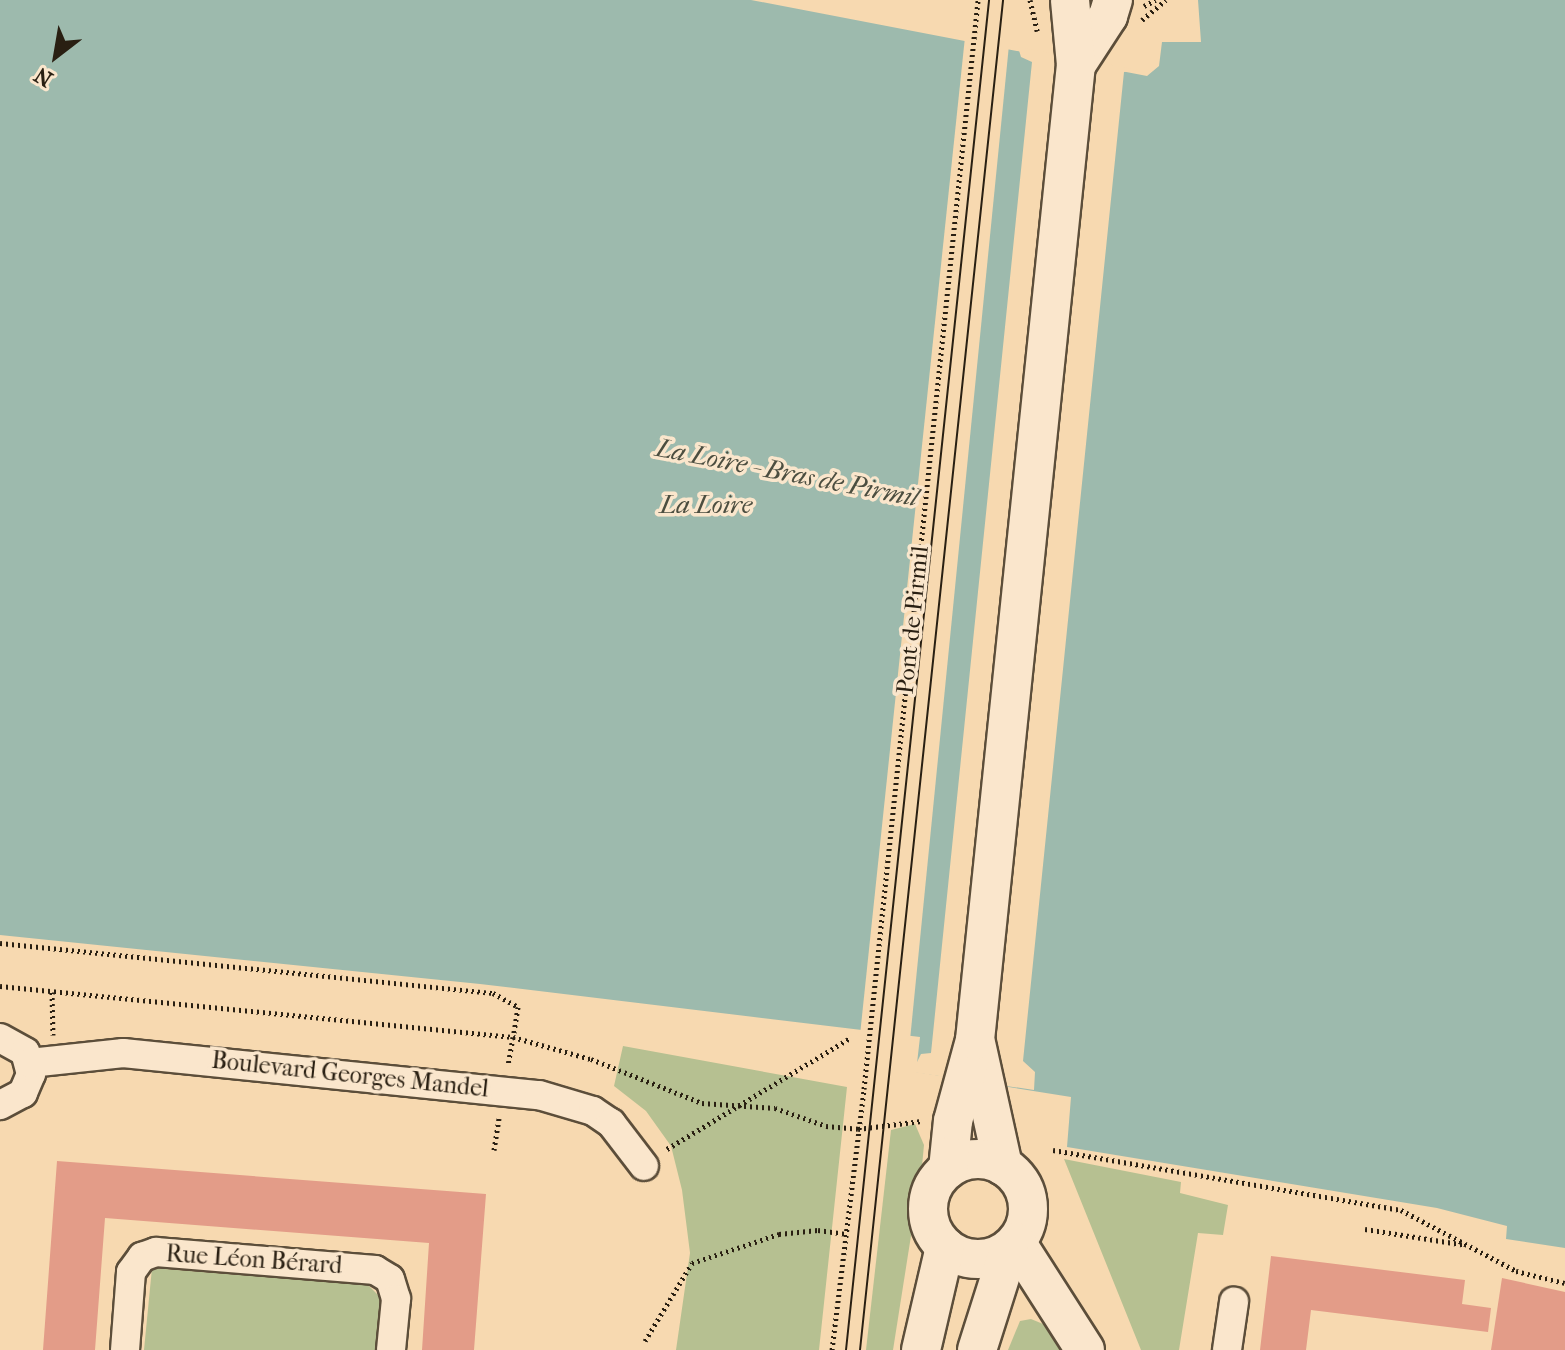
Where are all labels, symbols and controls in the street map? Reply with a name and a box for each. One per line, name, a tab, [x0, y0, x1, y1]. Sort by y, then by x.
north arrow	[16, 16, 96, 96]
text: N	[30, 61, 57, 92]
water label: La Loire - Bras de Pirmil	[653, 432, 921, 514]
water label: La Loire	[660, 489, 752, 521]
street label: Pont de Pirmil	[891, 544, 935, 696]
street label: Boulevard Georges Mandel	[210, 1046, 490, 1104]
street label: Rue Léon Bérard	[165, 1239, 343, 1281]

